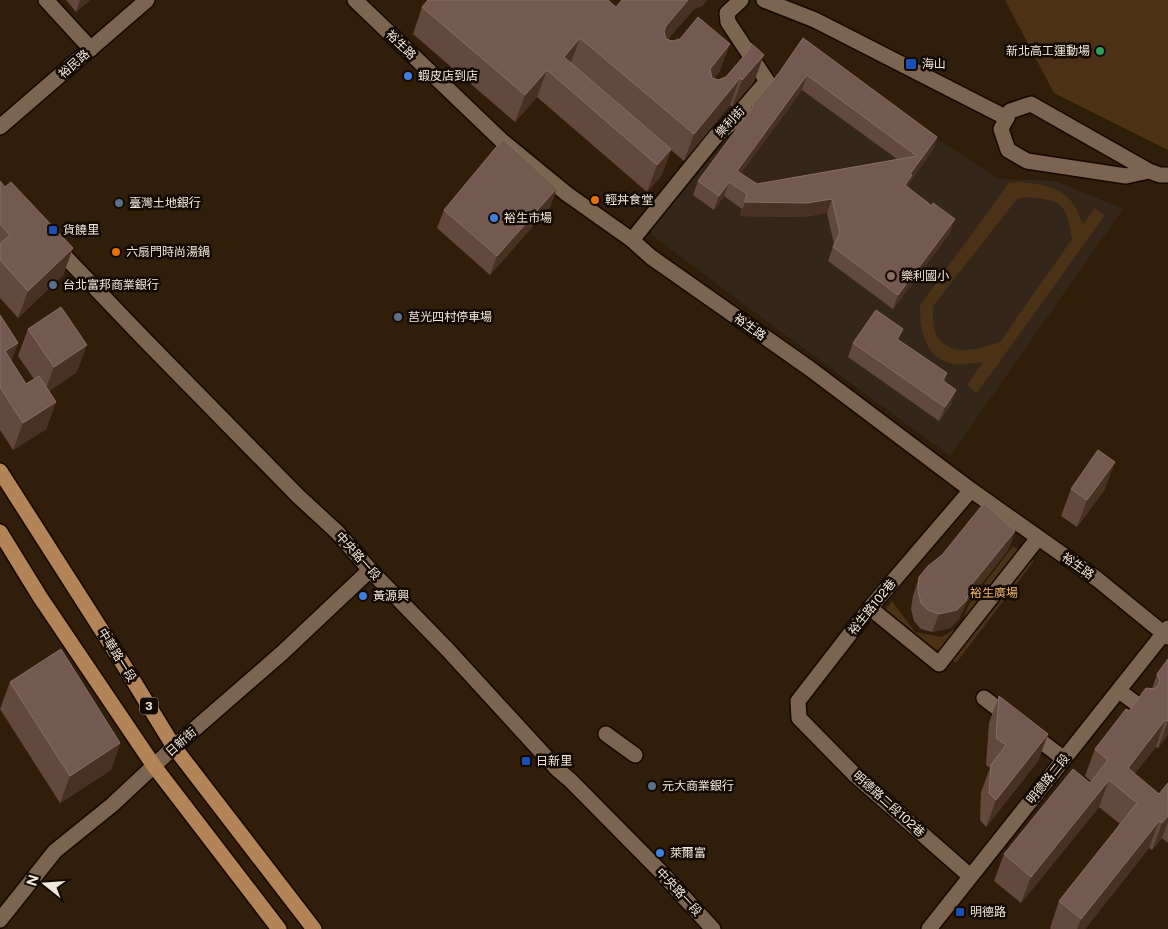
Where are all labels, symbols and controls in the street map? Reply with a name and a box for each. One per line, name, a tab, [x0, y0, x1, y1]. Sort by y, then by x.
street label: 裕生路	[383, 27, 419, 63]
place label: 新北高工運動場	[1006, 44, 1090, 58]
marker: 新北高工運動場	[1094, 45, 1106, 57]
street label: 裕民路	[56, 47, 92, 81]
marker: 海山	[904, 57, 918, 71]
place label: 海山	[922, 57, 946, 71]
place label: 蝦皮店到店	[418, 69, 478, 83]
marker: 蝦皮店到店	[402, 70, 414, 82]
street label: 樂利街	[713, 104, 747, 140]
place label: 輕丼食堂	[605, 193, 653, 207]
marker: 輕丼食堂	[589, 194, 601, 206]
place label: 臺灣土地銀行	[129, 196, 201, 210]
marker: 臺灣土地銀行	[113, 197, 125, 209]
place label: 裕生市場	[504, 211, 552, 225]
marker: 裕生市場	[488, 212, 500, 224]
place label: 貨饒里	[63, 223, 99, 237]
marker: 貨饒里	[47, 224, 59, 236]
place label: 六扇門時尚湯鍋	[126, 245, 210, 259]
marker: 六扇門時尚湯鍋	[110, 246, 122, 258]
place label: 樂利國小	[901, 269, 949, 283]
marker: 樂利國小	[885, 270, 897, 282]
place label: 台北富邦商業銀行	[63, 278, 159, 292]
marker: 台北富邦商業銀行	[47, 279, 59, 291]
place label: 莒光四村停車場	[408, 310, 492, 324]
marker: 莒光四村停車場	[392, 311, 404, 323]
street label: 裕生路	[731, 311, 769, 343]
street label: 中央路一段	[333, 529, 383, 583]
street label: 裕生路	[1059, 550, 1097, 582]
street label: 裕生路102巷	[845, 576, 899, 638]
park label: 裕生廣場	[970, 586, 1018, 600]
place label: 黃源興	[373, 589, 409, 603]
marker: 黃源興	[357, 590, 369, 602]
street label: 中華路一段	[95, 626, 139, 684]
road number: 3	[140, 698, 158, 714]
street label: 日新街	[163, 725, 199, 759]
street label: 明德路二段	[1024, 751, 1072, 807]
place label: 日新里	[536, 754, 572, 768]
marker: 日新里	[520, 755, 532, 767]
street label: 明德路二段102巷	[850, 768, 928, 840]
place label: 元大商業銀行	[662, 779, 734, 793]
marker: 元大商業銀行	[646, 780, 658, 792]
place label: 萊爾富	[670, 846, 706, 860]
marker: 萊爾富	[654, 847, 666, 859]
north arrow	[20, 859, 70, 909]
street label: 中央路一段	[653, 865, 705, 919]
text: N	[23, 873, 42, 888]
place label: 明德路	[970, 905, 1006, 919]
marker: 明德路	[954, 906, 966, 918]

